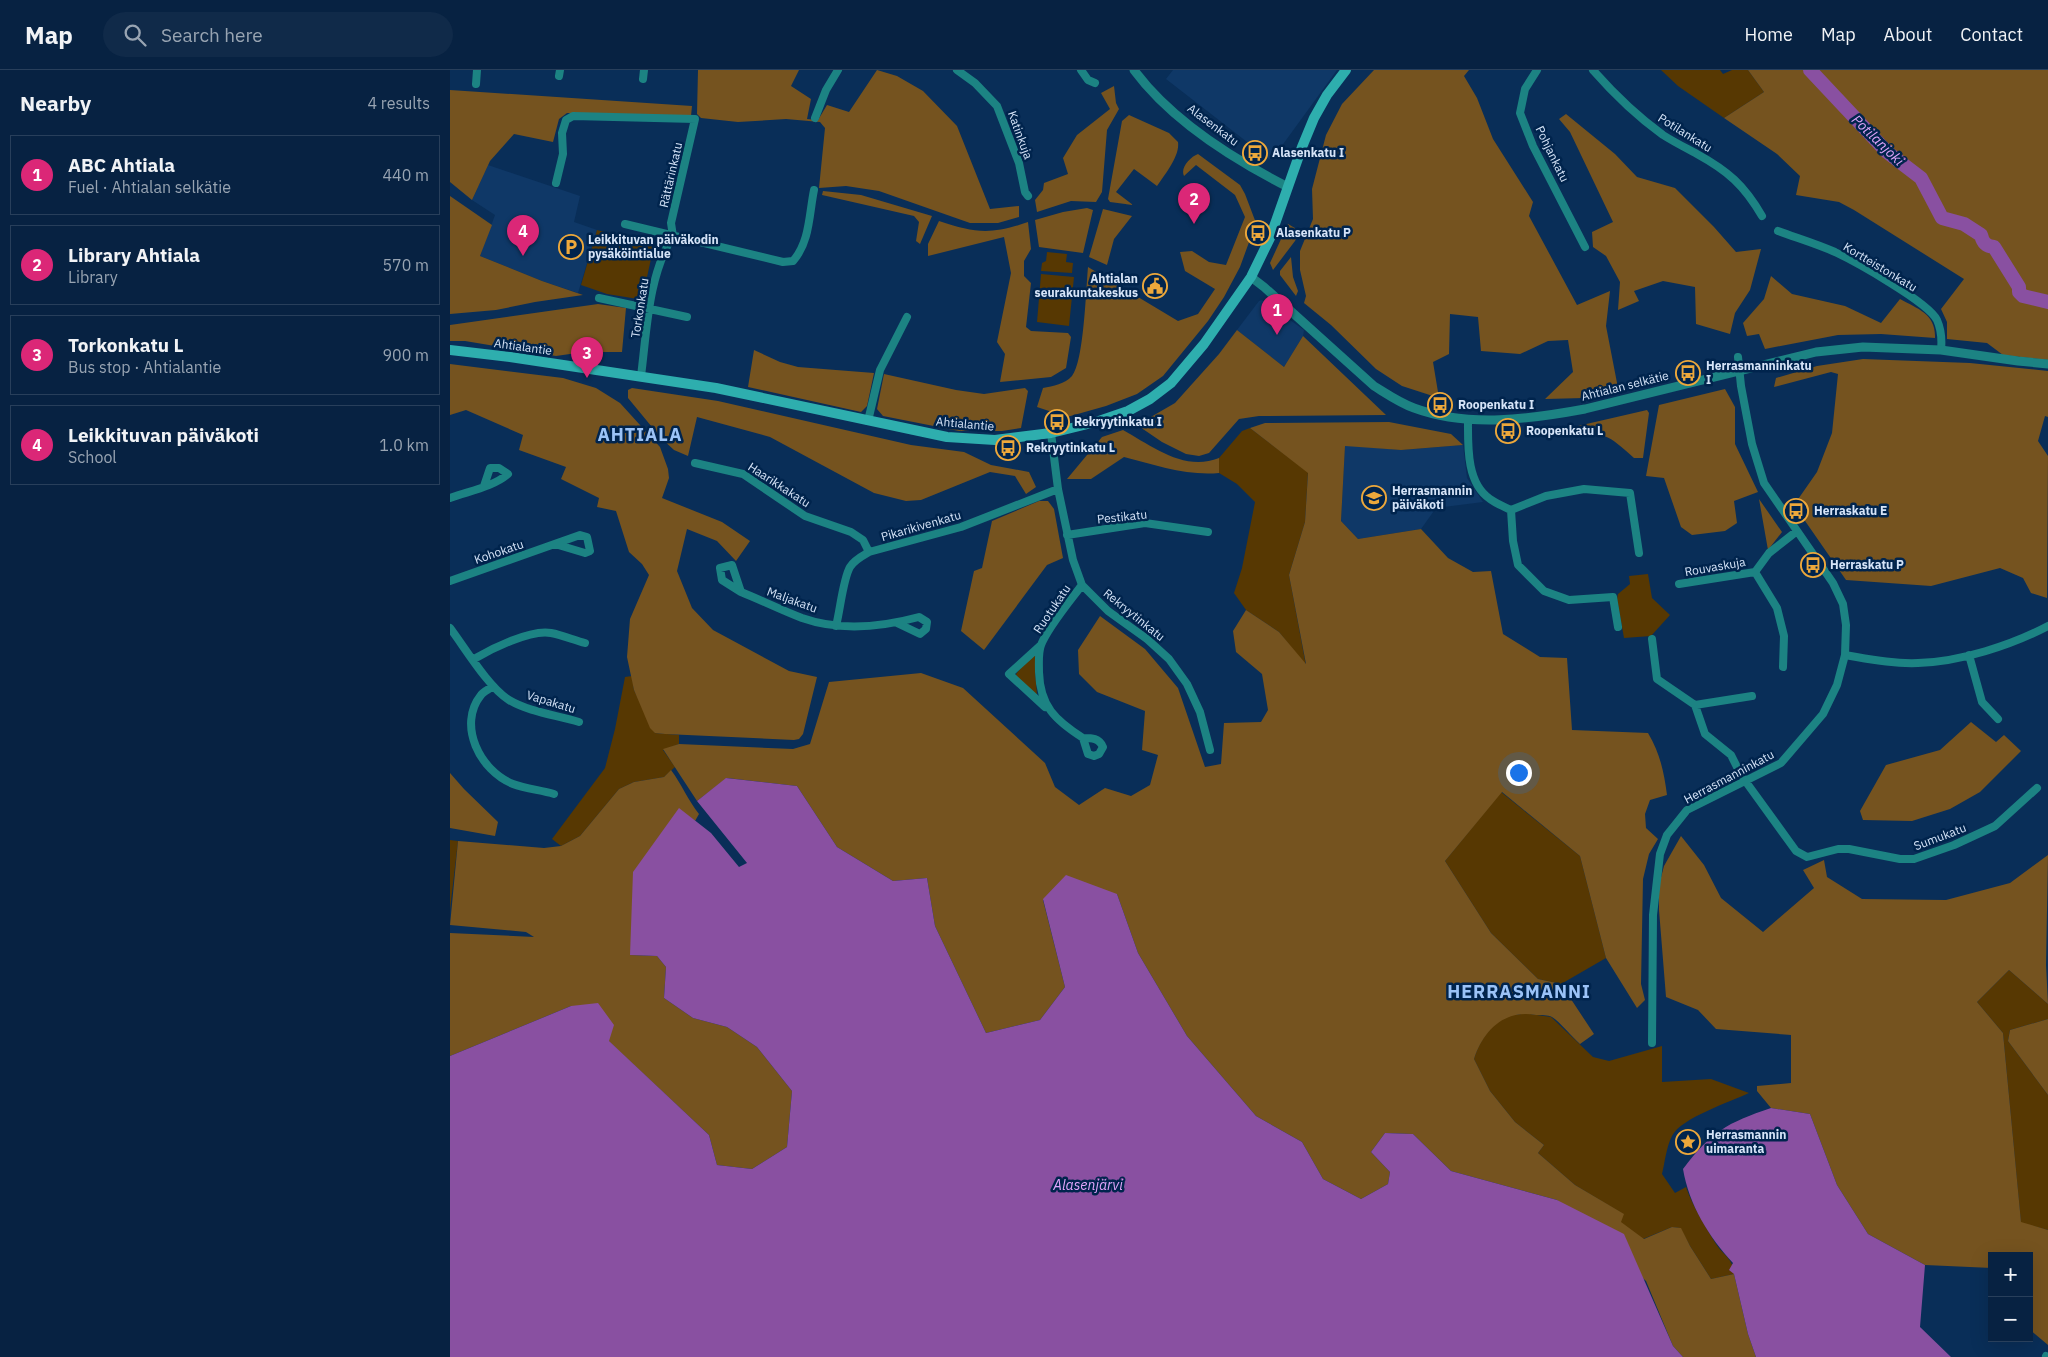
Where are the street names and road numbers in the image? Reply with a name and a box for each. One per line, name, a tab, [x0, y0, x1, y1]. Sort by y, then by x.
street label: Alasenkatu	[1185, 100, 1242, 149]
street label: Katinkuja	[1005, 109, 1036, 162]
street label: Potilankatu	[1655, 110, 1715, 155]
street label: Pohjankatu	[1532, 123, 1572, 184]
street label: Rättärinkatu	[656, 141, 685, 209]
street label: Kortteistonkatu	[1841, 239, 1920, 295]
street label: Torkonkatu	[627, 277, 652, 339]
street label: Ahtialantie	[493, 335, 553, 358]
street label: Ahtialan selkätie	[1580, 367, 1671, 404]
street label: Ahtialantie	[935, 413, 995, 434]
street label: Haarikkakatu	[745, 459, 813, 510]
street label: Pestikatu	[1096, 506, 1148, 527]
street label: Pikarikivenkatu	[879, 507, 963, 544]
street label: Kohokatu	[472, 536, 526, 567]
street label: Rouvaskuja	[1683, 554, 1747, 579]
street label: Ruotukatu	[1030, 581, 1073, 636]
street label: Maljakatu	[765, 583, 819, 616]
street label: Rekryytinkatu	[1101, 585, 1168, 644]
street label: Vapakatu	[525, 687, 577, 716]
street label: Herrasmanninkatu	[1681, 746, 1776, 807]
street label: Sumukatu	[1912, 820, 1968, 853]

